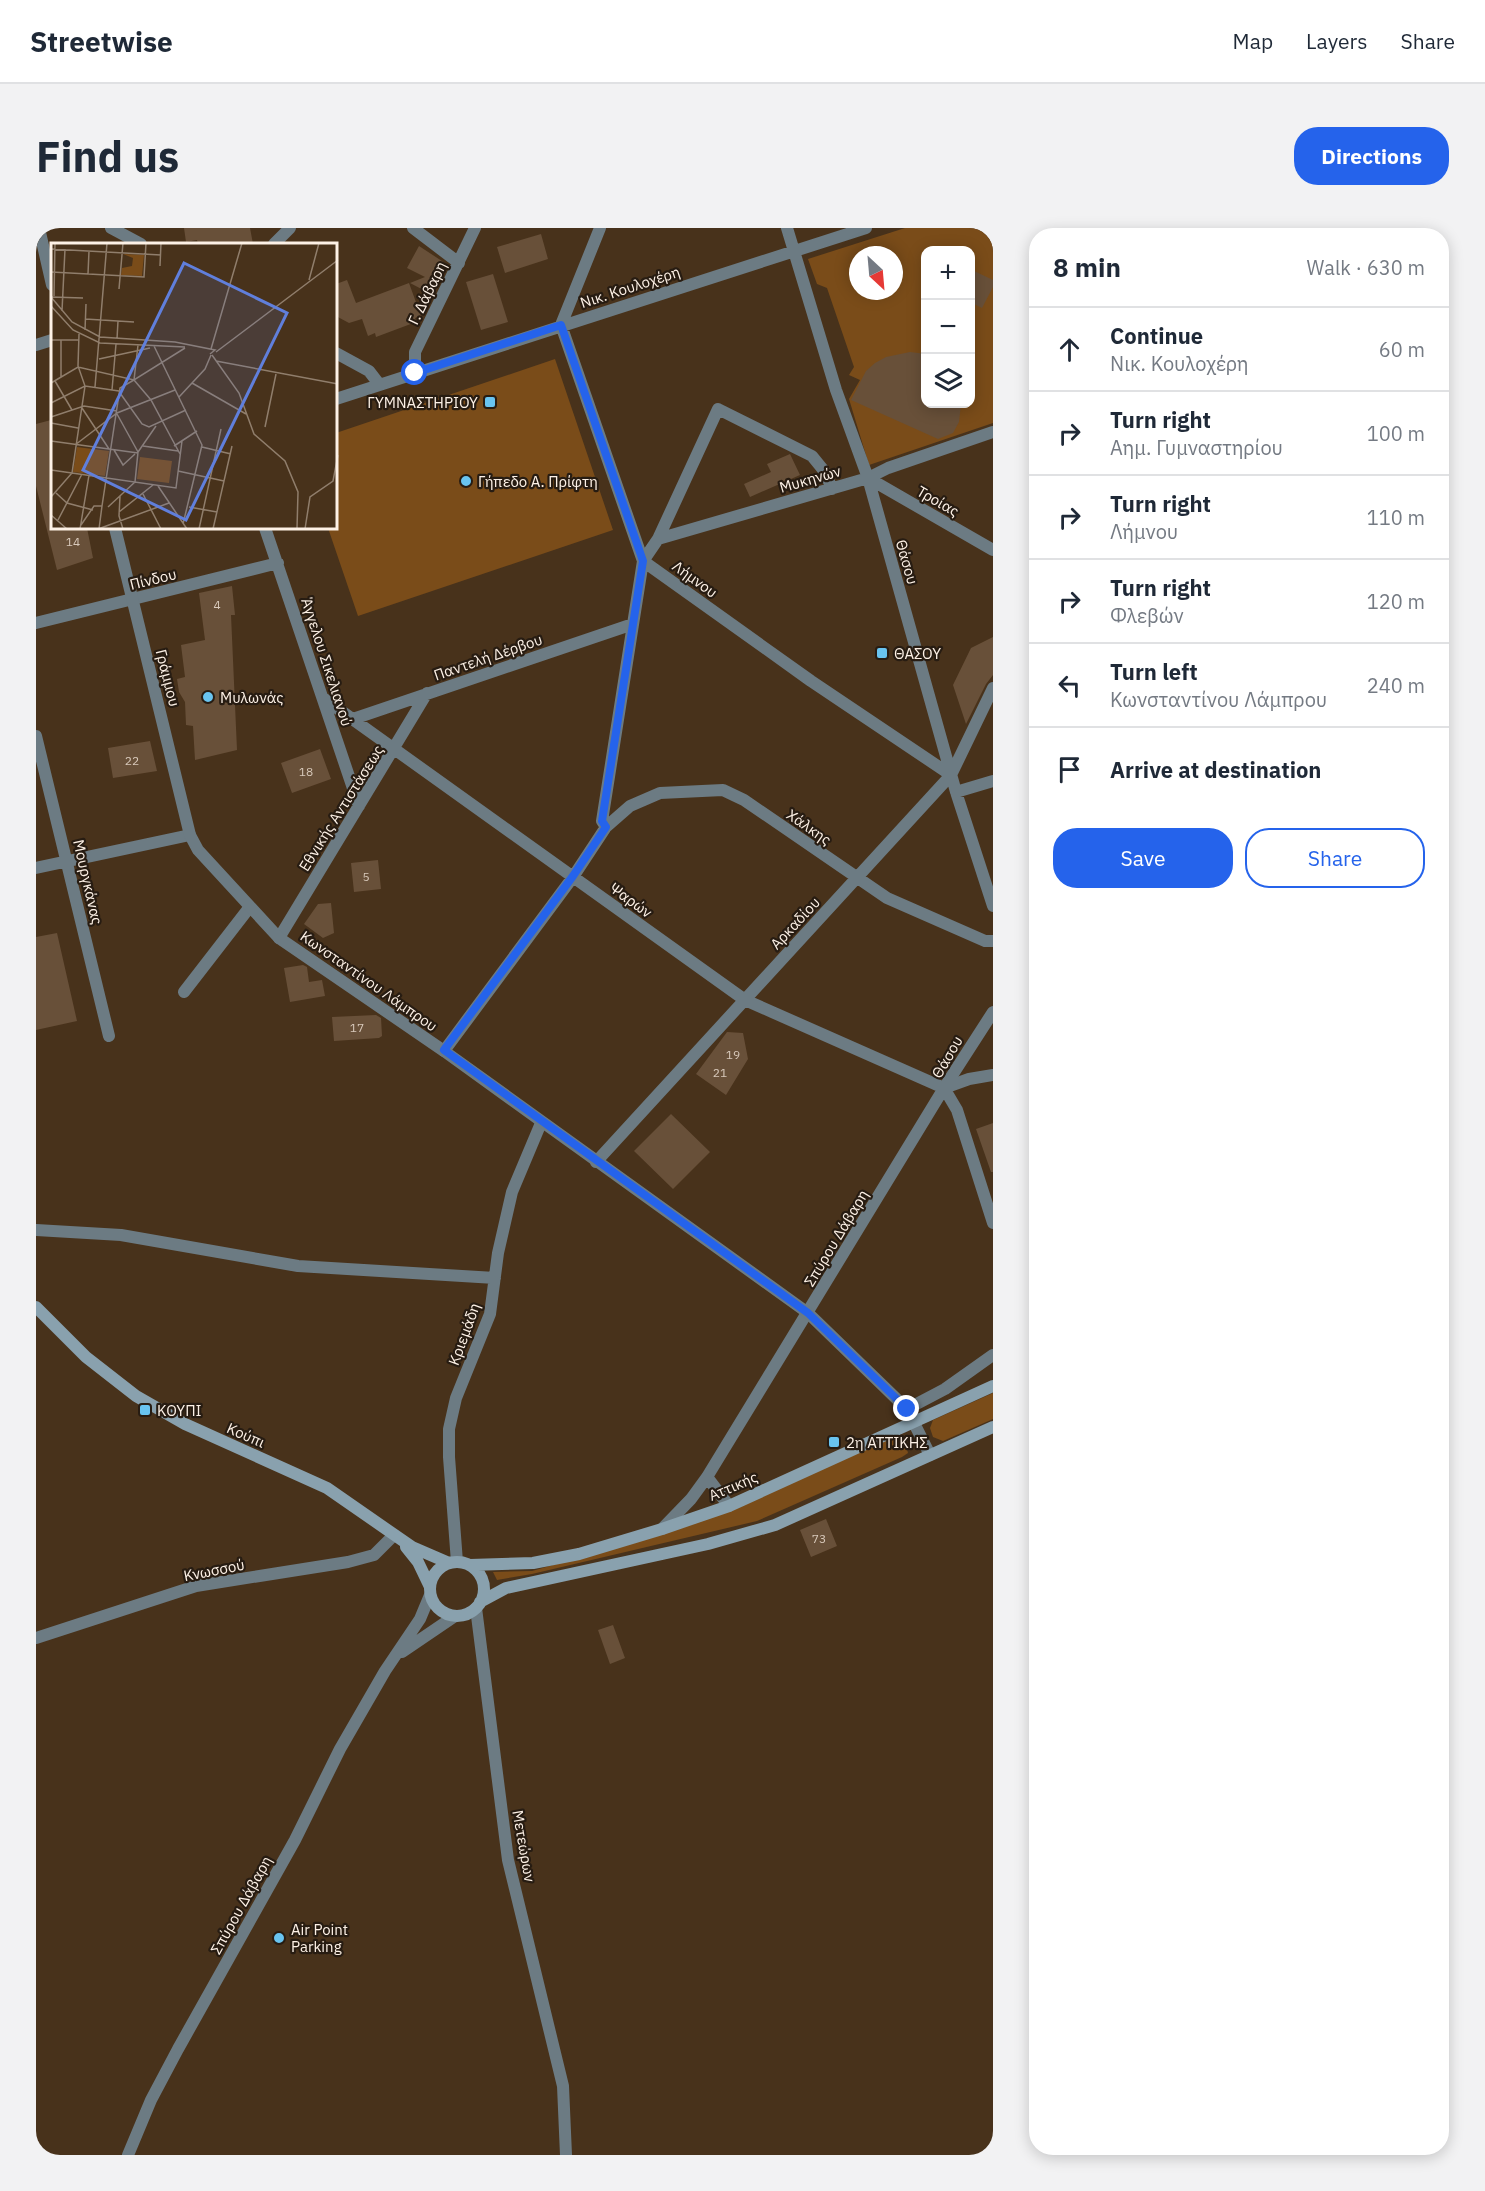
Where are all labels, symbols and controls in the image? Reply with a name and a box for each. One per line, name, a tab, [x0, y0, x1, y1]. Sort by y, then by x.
text: Streetwise	[30, 23, 173, 60]
text: Map	[1233, 27, 1273, 55]
text: Layers	[1306, 27, 1368, 55]
text: Share	[1401, 27, 1455, 55]
button: Directions	[1294, 127, 1449, 185]
text: Find us	[36, 129, 179, 184]
inset map	[51, 243, 338, 530]
north arrow	[849, 246, 903, 300]
map controls	[921, 246, 975, 408]
button: +	[921, 246, 975, 300]
text: 8 min	[1053, 250, 1121, 284]
text: Walk · 630 m	[1307, 254, 1425, 281]
street label: Γ. Δάβαρη	[404, 258, 450, 328]
street label: Νικ. Κουλοχέρη	[578, 262, 682, 312]
button: −	[921, 300, 975, 354]
text: Continue	[1110, 321, 1203, 350]
icon: ahead	[1053, 333, 1086, 366]
text: 60 m	[1379, 336, 1425, 363]
text: Νικ. Κουλοχέρη	[1110, 350, 1249, 377]
button: layers	[921, 354, 975, 408]
route start	[401, 359, 427, 385]
place label: ΓΥΜΝΑΣΤΗΡΙΟΥ	[367, 393, 478, 412]
marker: ΓΥΜΝΑΣΤΗΡΙΟΥ	[483, 395, 497, 409]
text: Turn right	[1110, 405, 1211, 434]
icon: right	[1053, 417, 1086, 450]
text: 100 m	[1367, 420, 1425, 447]
text: Αημ. Γυμναστηρίου	[1110, 434, 1283, 461]
street label: Μυκηνών	[777, 461, 843, 497]
place label: Γήπεδο Α. Πρίφτη	[478, 472, 598, 491]
marker: Γήπεδο Α. Πρίφτη	[459, 474, 473, 488]
street label: Τροίας	[914, 481, 962, 521]
text: Turn right	[1110, 489, 1211, 518]
icon: right	[1053, 501, 1086, 534]
text: 110 m	[1367, 504, 1425, 531]
text: Λήμνου	[1110, 518, 1178, 545]
house number: 14	[66, 534, 80, 549]
street label: Θάσου	[892, 537, 922, 587]
street label: Λήμνου	[669, 556, 721, 602]
street label: Πίνδου	[128, 564, 178, 594]
text: Turn right	[1110, 573, 1211, 602]
icon: right	[1053, 585, 1086, 618]
text: 120 m	[1367, 588, 1425, 615]
street label: Άγγελου Σικελιανού	[297, 595, 357, 729]
house number: 4	[213, 597, 221, 612]
text: Φλεβών	[1110, 602, 1184, 629]
street label: Παντελή Δέρβου	[431, 629, 545, 685]
place label: ΘΑΣΟΥ	[894, 644, 941, 663]
marker: ΘΑΣΟΥ	[875, 646, 889, 660]
street label: Γράμμου	[152, 647, 184, 709]
text: Turn left	[1110, 657, 1198, 686]
icon: left	[1053, 669, 1086, 702]
text: 240 m	[1367, 672, 1425, 699]
text: Κωνσταντίνου Λάμπρου	[1110, 686, 1327, 713]
place label: Μυλωνάς	[220, 688, 283, 707]
marker: Μυλωνάς	[201, 690, 215, 704]
street label: Εθνικής Αντιστάσεως	[294, 741, 388, 875]
house number: 22	[125, 753, 139, 768]
icon: arrive	[1053, 753, 1086, 786]
text: Arrive at destination	[1110, 755, 1321, 784]
house number: 18	[299, 764, 313, 779]
street label: Χάλκης	[783, 805, 835, 849]
button: Save	[1053, 828, 1233, 888]
button: Share	[1245, 828, 1425, 888]
street label: Μουργκάνας	[69, 838, 107, 926]
house number: 5	[362, 869, 370, 884]
street label: Ψαρών	[606, 878, 656, 922]
street label: Αρκαδίου	[766, 893, 824, 953]
street label: Κωνσταντίνου Λάμπρου	[297, 926, 441, 1036]
house number: 17	[350, 1020, 364, 1035]
street label: Θάσου	[927, 1032, 967, 1082]
house number: 19	[726, 1047, 740, 1062]
house number: 21	[713, 1065, 727, 1080]
street label: Σπύρου Δάβαρη	[800, 1186, 872, 1290]
street label: Κριεμάδη	[444, 1300, 484, 1368]
route end	[893, 1395, 919, 1421]
place label: ΚΟΥΠΙ	[157, 1401, 202, 1420]
marker: ΚΟΥΠΙ	[138, 1403, 152, 1417]
street label: Κούπι	[224, 1418, 269, 1452]
place label: 2η ΑΤΤΙΚΗΣ	[846, 1433, 928, 1452]
marker: 2η ΑΤΤΙΚΗΣ	[827, 1435, 841, 1449]
street label: Αττικής	[706, 1467, 760, 1505]
house number: 73	[812, 1531, 826, 1546]
street label: Κνωσσού	[182, 1555, 246, 1585]
street label: Μετεώρων	[508, 1809, 540, 1884]
street label: Σπύρου Δάβαρη	[206, 1853, 276, 1957]
place label: Air Point Parking	[291, 1920, 348, 1956]
marker: Air Point Parking	[272, 1931, 286, 1945]

